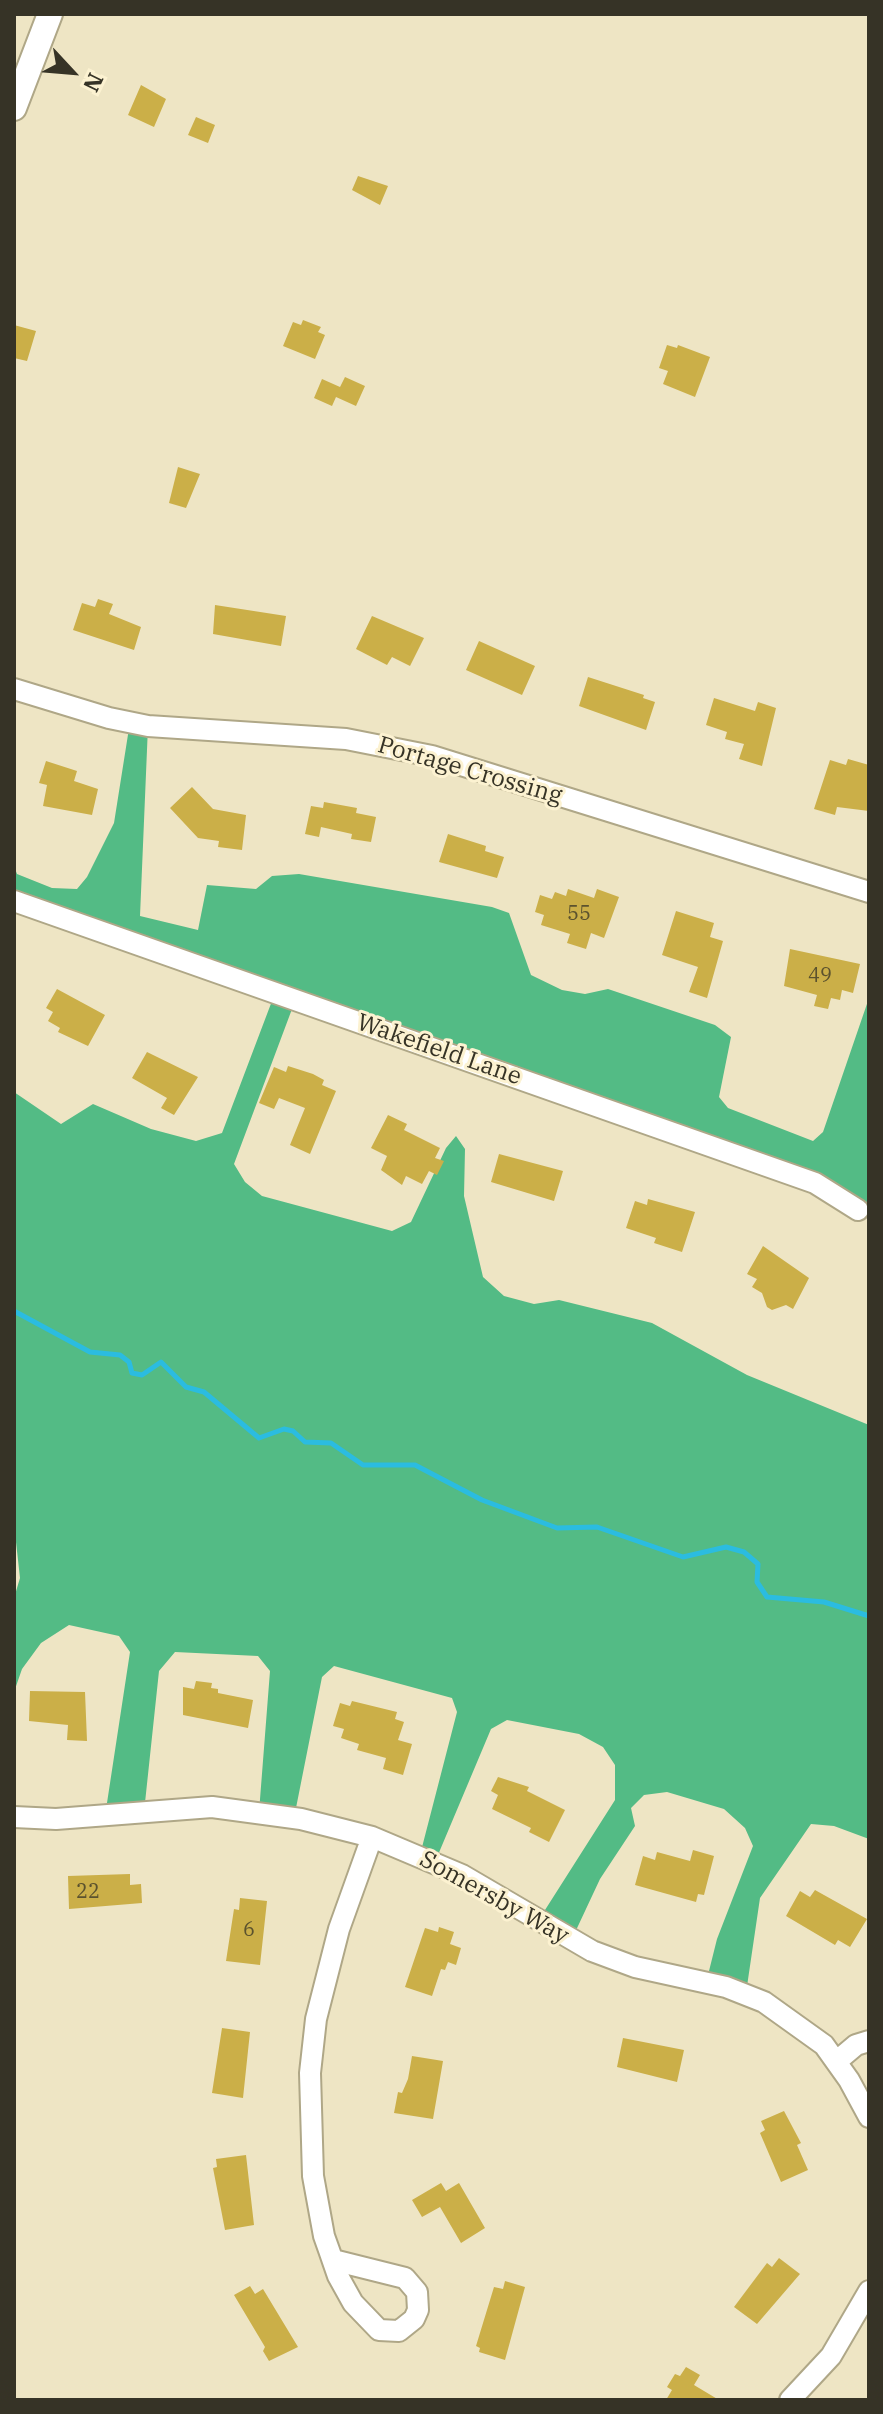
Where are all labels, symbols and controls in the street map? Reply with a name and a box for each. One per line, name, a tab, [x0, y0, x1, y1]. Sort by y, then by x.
north arrow	[32, 32, 112, 112]
text: N	[77, 69, 111, 97]
street label: Portage Crossing	[375, 731, 565, 811]
house number: 55	[567, 902, 591, 926]
house number: 49	[808, 964, 832, 988]
street label: Wakefield Lane	[353, 1008, 525, 1092]
street label: Somersby Way	[414, 1845, 574, 1951]
house number: 22	[76, 1880, 100, 1904]
house number: 6	[243, 1918, 255, 1942]

